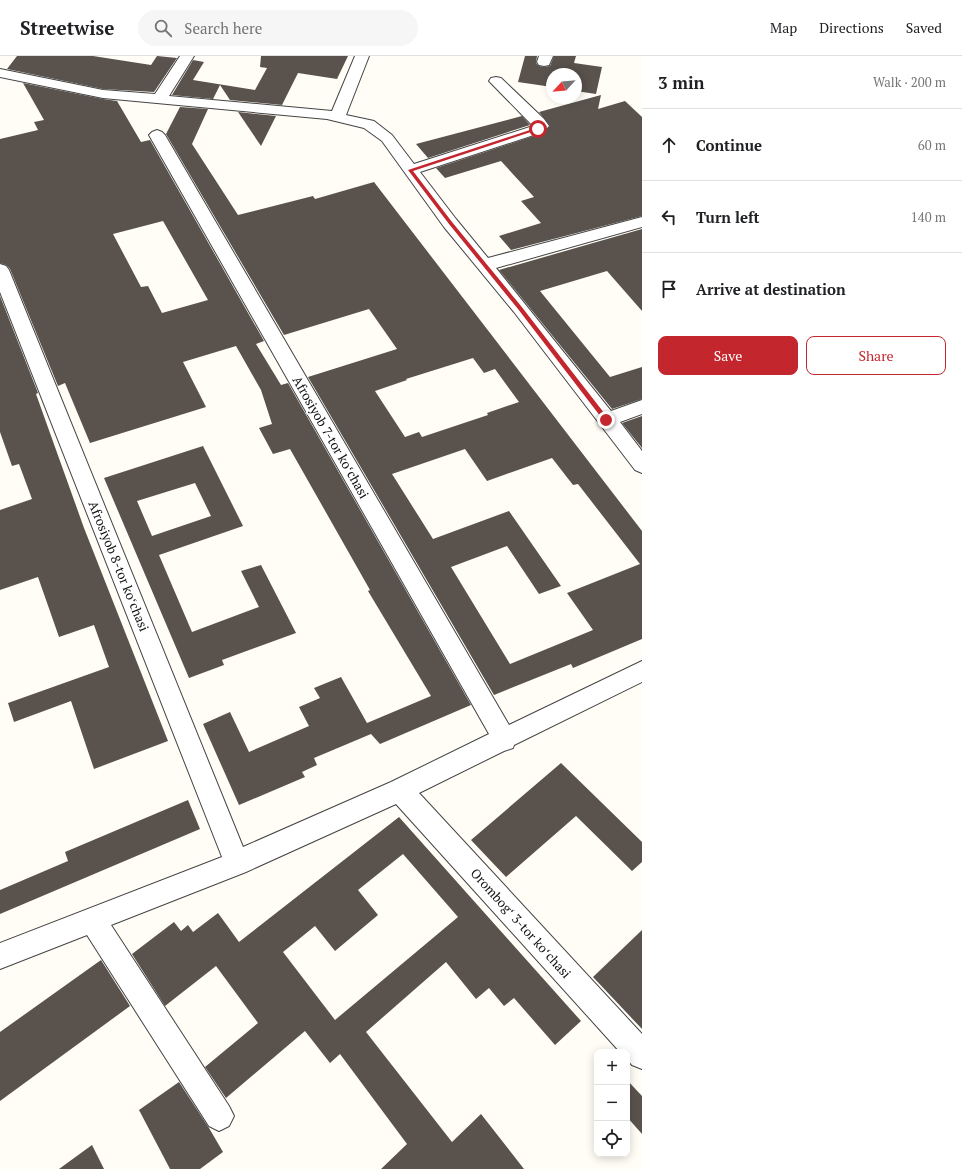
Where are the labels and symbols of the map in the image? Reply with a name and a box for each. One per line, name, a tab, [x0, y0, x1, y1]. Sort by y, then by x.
north arrow	[546, 68, 582, 104]
route start	[529, 120, 547, 138]
street label: Afrosiyob 7-tor koʻchasi	[289, 372, 373, 502]
route end	[597, 411, 615, 429]
street label: Afrosiyob 8-tor koʻchasi	[85, 498, 153, 634]
street label: Orombogʻ 3-tor koʻchasi	[467, 864, 575, 982]

